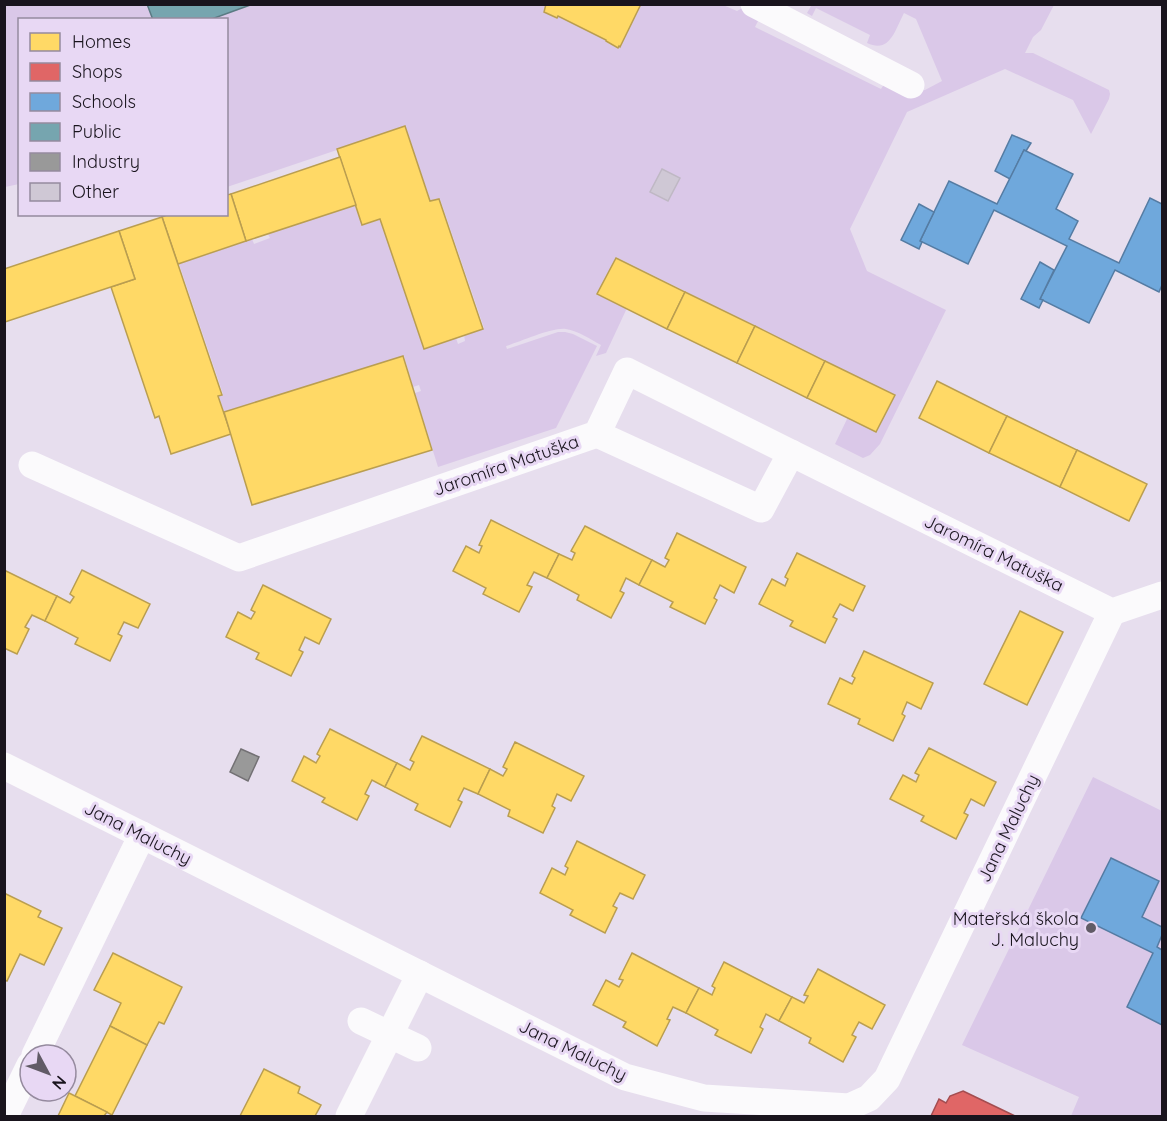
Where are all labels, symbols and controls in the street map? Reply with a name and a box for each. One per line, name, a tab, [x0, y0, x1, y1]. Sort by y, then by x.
legend	[18, 18, 228, 216]
text: Homes	[72, 30, 131, 53]
text: Shops	[72, 60, 123, 83]
text: Schools	[72, 90, 136, 113]
text: Public	[72, 120, 121, 143]
text: Industry	[72, 150, 140, 173]
text: Other	[72, 180, 119, 203]
street label: Jaromíra Matuška	[430, 429, 582, 501]
street label: Jaromíra Matuška	[920, 509, 1068, 597]
street label: Jana Maluchy	[972, 770, 1044, 886]
street label: Jana Maluchy	[81, 796, 195, 870]
place label: Mateřská škola J. Maluchy	[953, 907, 1079, 951]
marker: Mateřská škola J. Maluchy	[1084, 921, 1098, 935]
street label: Jana Maluchy	[515, 1014, 631, 1086]
north arrow	[18, 1043, 78, 1103]
text: N	[48, 1072, 71, 1094]

